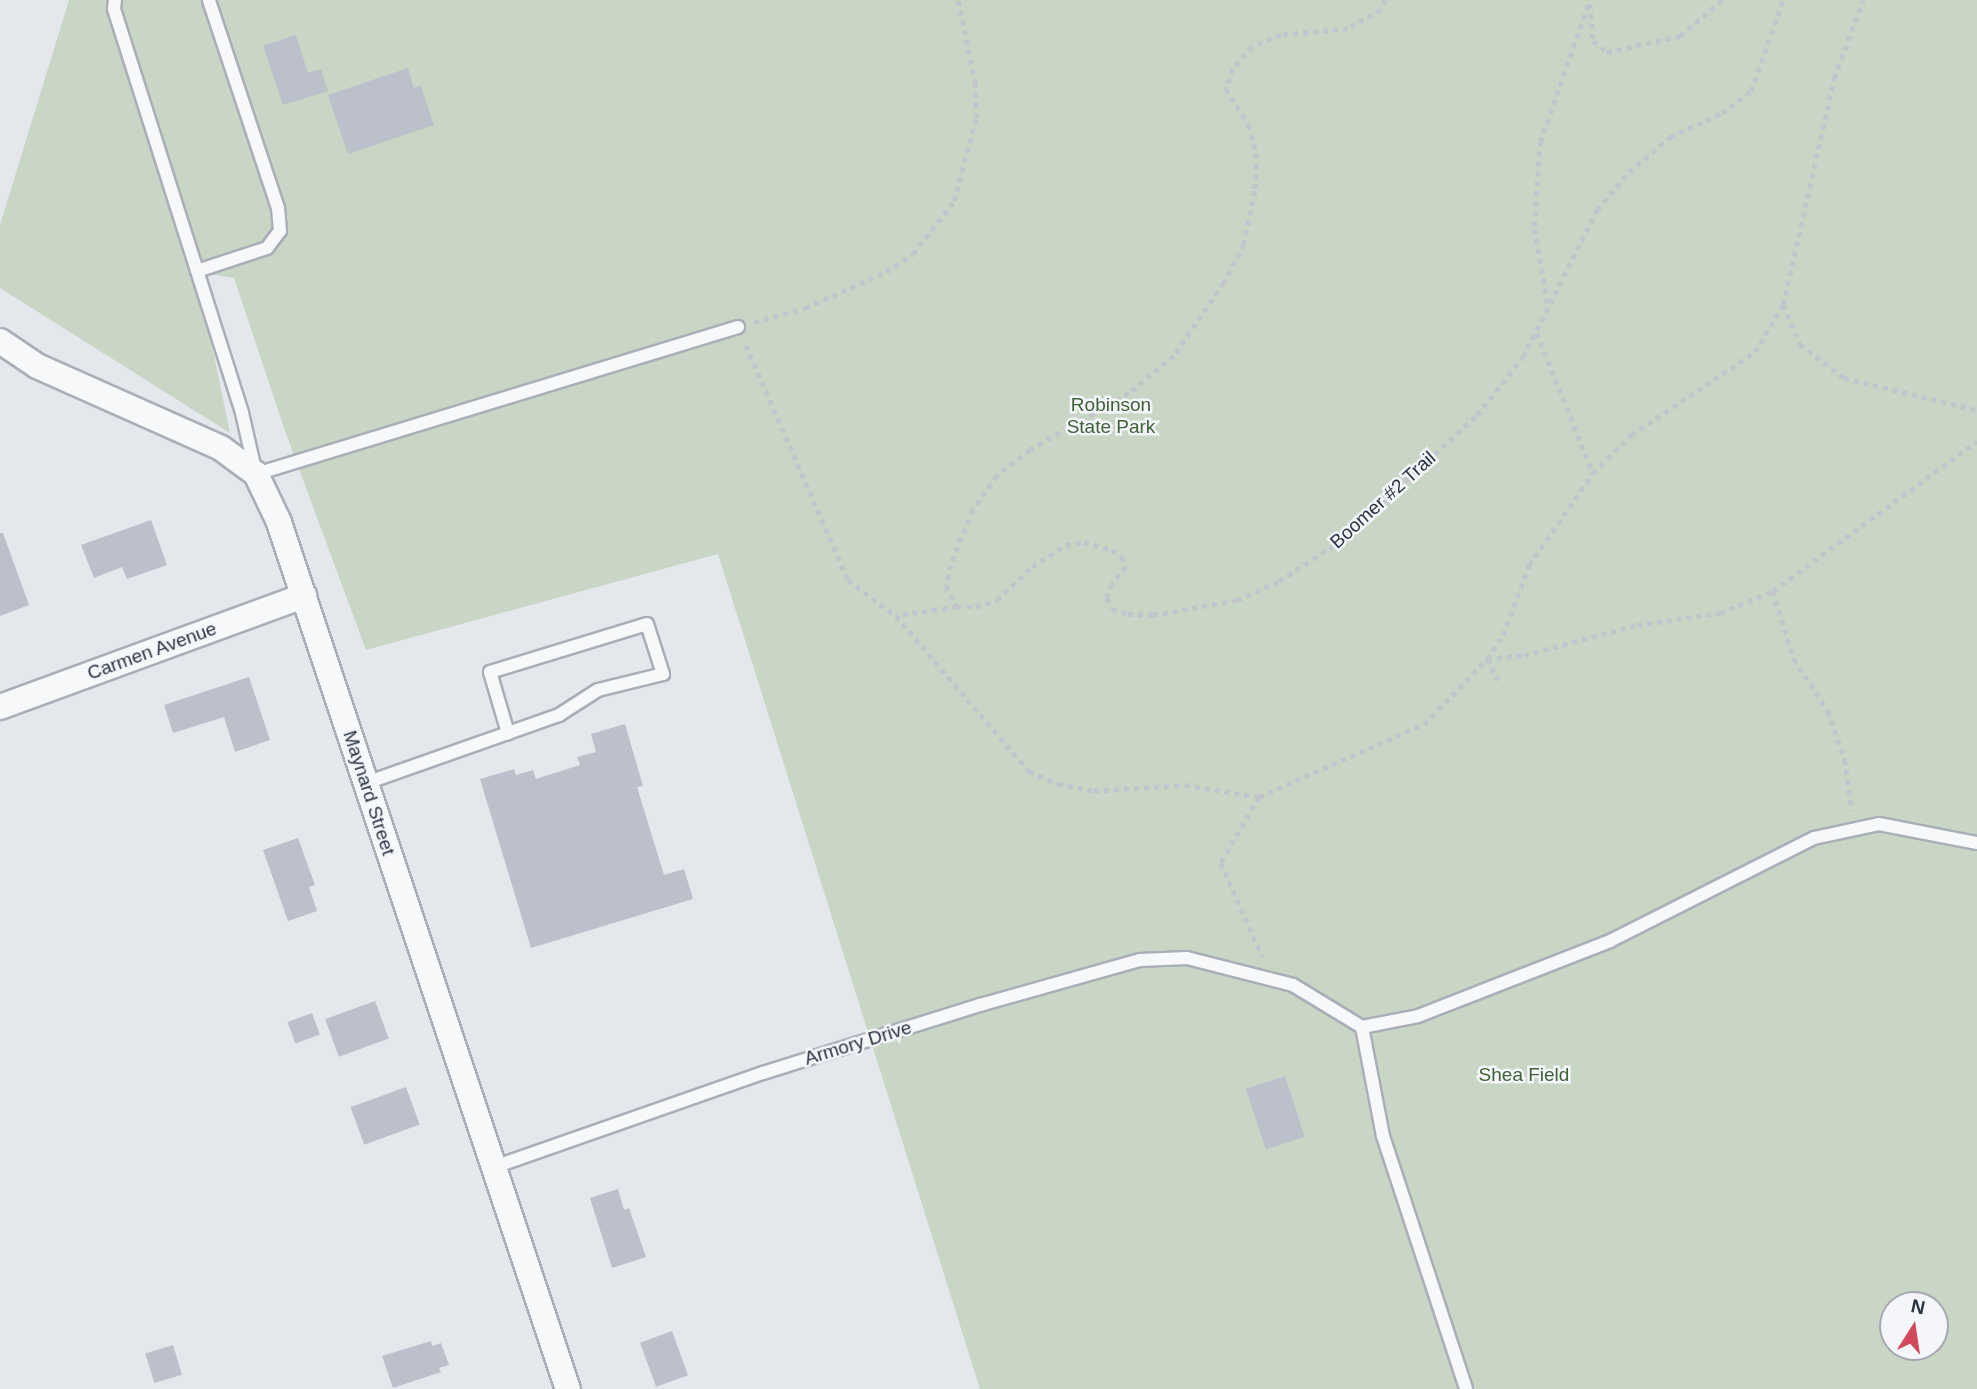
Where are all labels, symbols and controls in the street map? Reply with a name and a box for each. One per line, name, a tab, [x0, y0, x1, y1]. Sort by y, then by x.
park label: Robinson State Park	[1067, 394, 1155, 438]
street label: Boomer #2 Trail	[1325, 447, 1441, 553]
street label: Carmen Avenue	[84, 617, 220, 685]
street label: Maynard Street	[338, 728, 400, 858]
street label: Armory Drive	[802, 1016, 914, 1070]
park label: Shea Field	[1479, 1064, 1569, 1086]
north arrow	[1879, 1291, 1949, 1361]
text: N	[1909, 1295, 1927, 1319]

